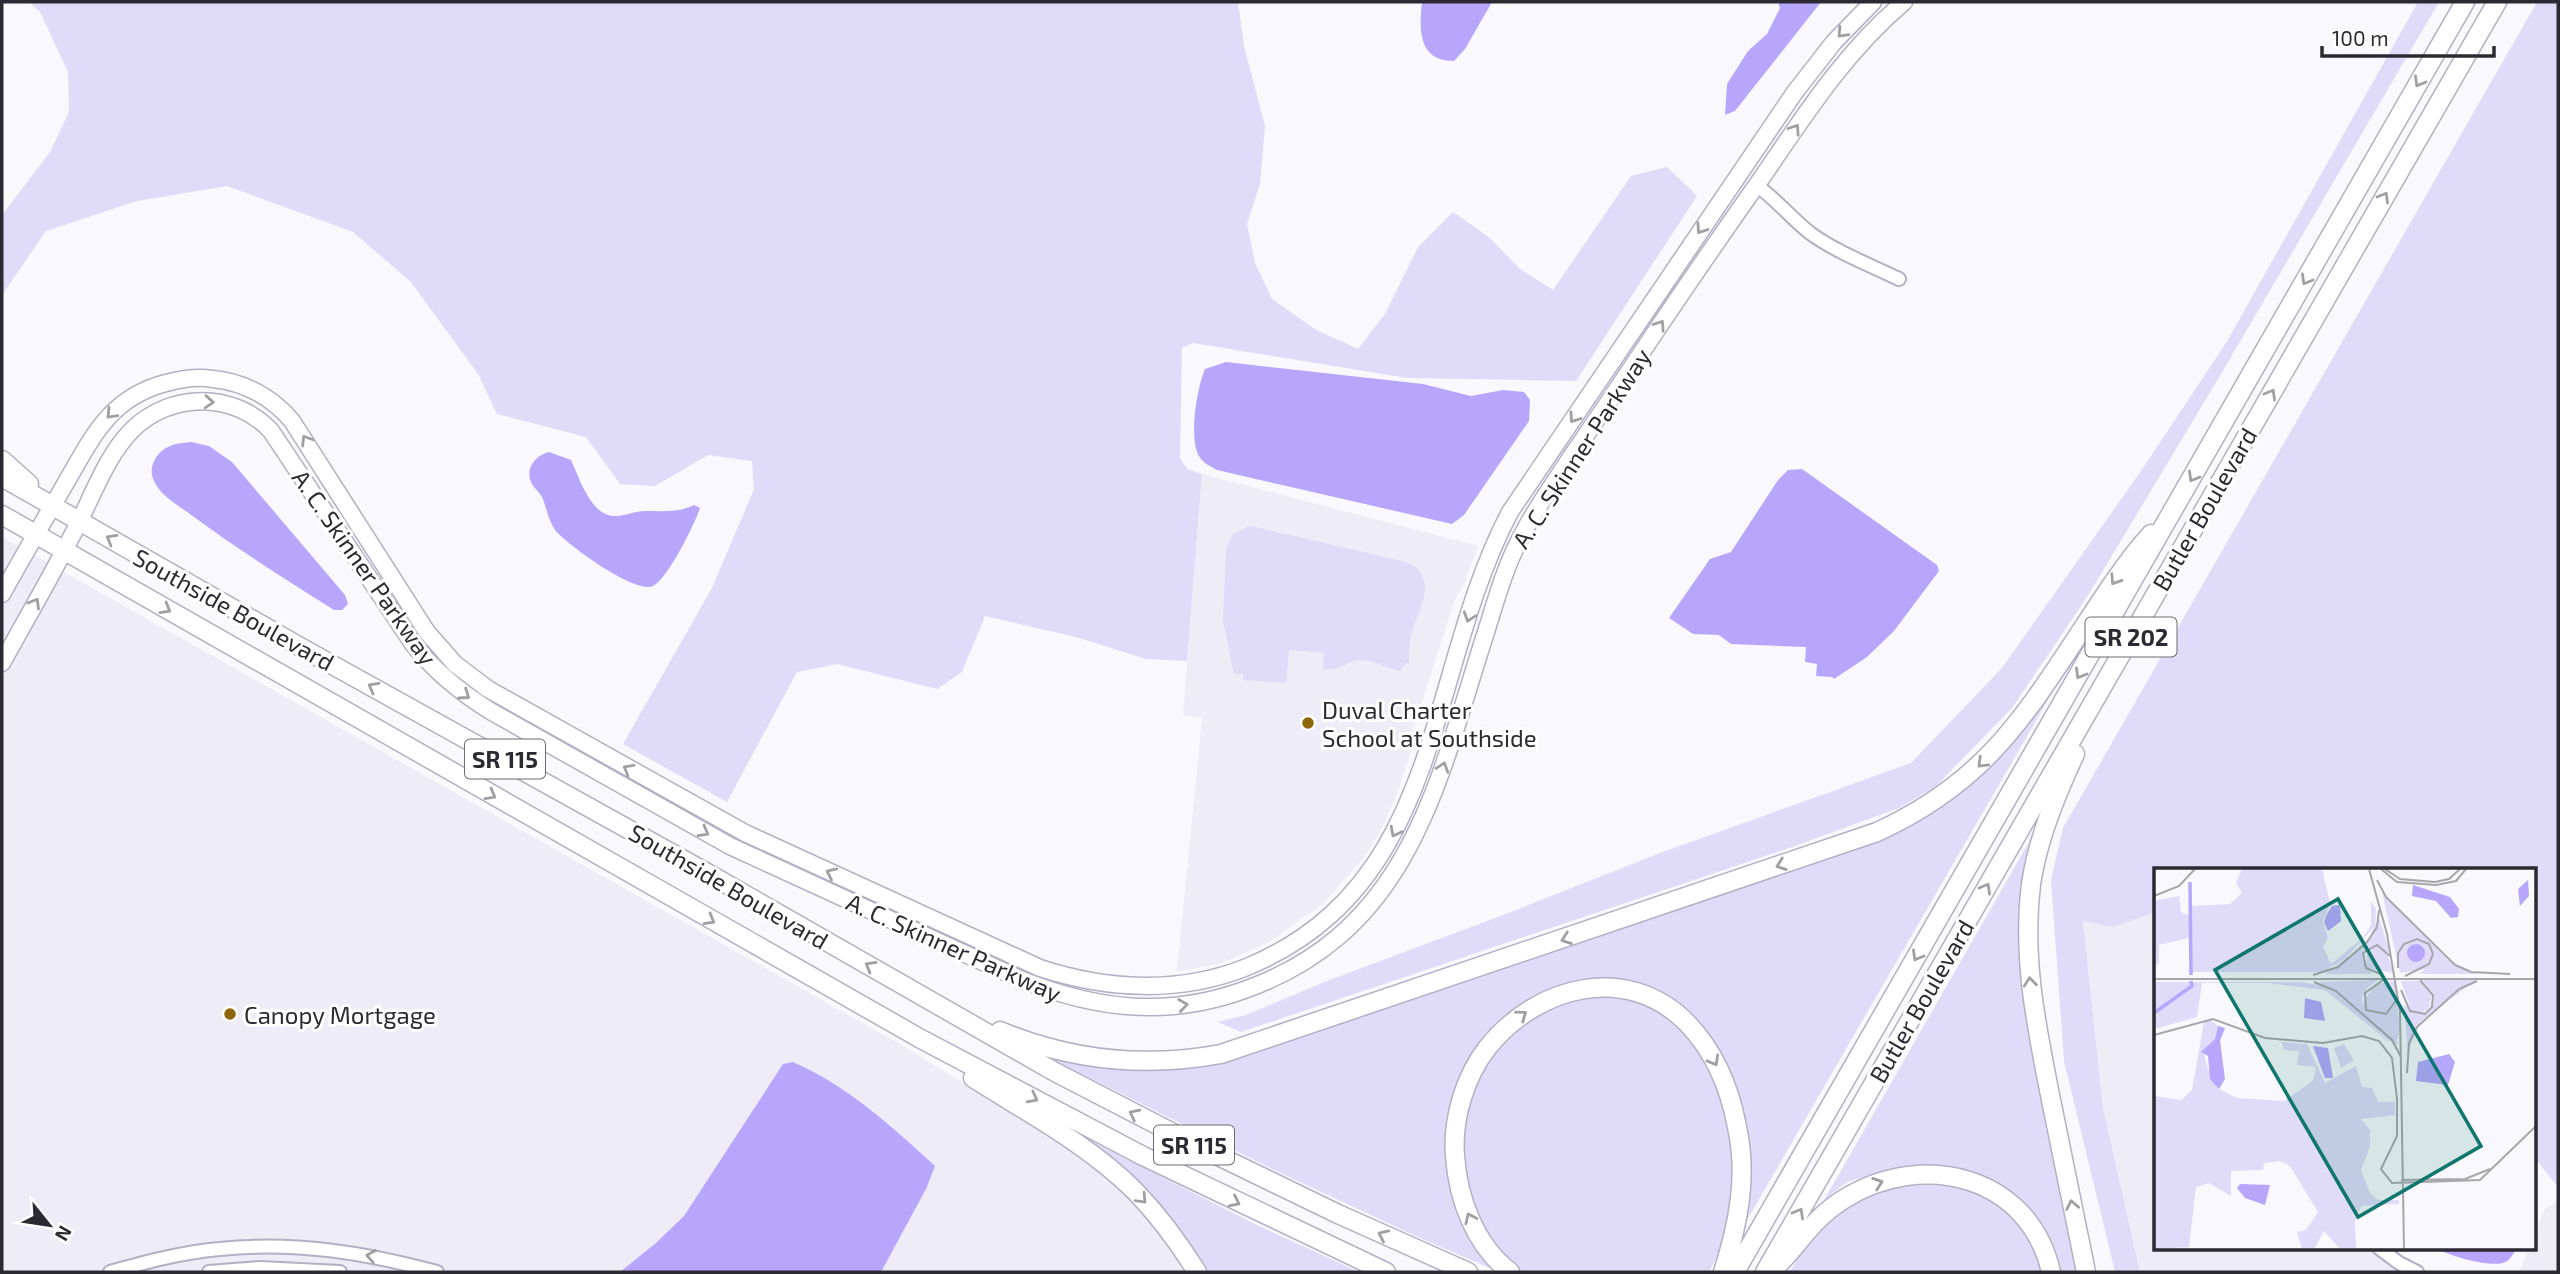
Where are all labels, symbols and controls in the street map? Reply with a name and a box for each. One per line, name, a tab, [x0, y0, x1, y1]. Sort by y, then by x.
scale bar	[2322, 14, 2494, 58]
one-way arrow	[1838, 25, 1850, 38]
text: 100 m	[2332, 25, 2389, 50]
one-way arrow	[2414, 75, 2427, 88]
one-way arrow	[1786, 123, 1799, 136]
one-way arrow	[2376, 192, 2389, 204]
one-way arrow	[1697, 221, 1709, 234]
one-way arrow	[2301, 272, 2314, 285]
one-way arrow	[1652, 319, 1665, 332]
street label: A. C. Skinner Parkway	[1506, 343, 1656, 553]
one-way arrow	[2263, 389, 2276, 401]
one-way arrow	[204, 394, 215, 409]
one-way arrow	[107, 406, 120, 419]
one-way arrow	[1569, 410, 1582, 423]
street label: Butler Boulevard	[2146, 422, 2262, 596]
one-way arrow	[301, 435, 314, 448]
street label: A. C. Skinner Parkway	[287, 464, 444, 671]
one-way arrow	[2188, 470, 2201, 482]
one-way arrow	[105, 534, 118, 547]
street label: Southside Boulevard	[129, 542, 339, 676]
one-way arrow	[2111, 572, 2124, 585]
one-way arrow	[27, 598, 40, 611]
one-way arrow	[158, 601, 171, 614]
one-way arrow	[1462, 611, 1477, 623]
road number: SR 202	[2086, 618, 2176, 656]
one-way arrow	[2075, 666, 2088, 679]
one-way arrow	[368, 682, 380, 695]
one-way arrow	[457, 687, 470, 699]
place label: Duval Charter School at Southside	[1322, 695, 1537, 752]
marker: Duval Charter School at Southside	[1300, 715, 1316, 731]
road number: SR 115	[465, 740, 545, 778]
one-way arrow	[1978, 755, 1990, 767]
one-way arrow	[1435, 761, 1449, 774]
one-way arrow	[623, 764, 636, 777]
one-way arrow	[484, 787, 496, 800]
street label: Southside Boulevard	[624, 817, 834, 955]
one-way arrow	[697, 824, 710, 837]
one-way arrow	[1389, 825, 1403, 837]
one-way arrow	[1776, 857, 1788, 871]
one-way arrow	[826, 867, 838, 881]
inset map	[2154, 868, 2536, 1250]
one-way arrow	[1978, 883, 1991, 896]
street label: A. C. Skinner Parkway	[842, 887, 1066, 1008]
one-way arrow	[703, 912, 715, 925]
street label: Butler Boulevard	[1863, 914, 1979, 1088]
one-way arrow	[1560, 931, 1573, 945]
one-way arrow	[1912, 949, 1925, 961]
one-way arrow	[865, 961, 878, 974]
one-way arrow	[2023, 976, 2038, 987]
one-way arrow	[1177, 998, 1189, 1013]
place label: Canopy Mortgage	[244, 1000, 436, 1029]
marker: Canopy Mortgage	[222, 1006, 238, 1022]
one-way arrow	[1514, 1011, 1527, 1023]
one-way arrow	[1706, 1054, 1719, 1067]
one-way arrow	[1025, 1090, 1038, 1103]
one-way arrow	[1129, 1109, 1141, 1123]
road number: SR 115	[1154, 1126, 1234, 1164]
one-way arrow	[1871, 1177, 1883, 1191]
north arrow	[14, 1190, 84, 1260]
one-way arrow	[1134, 1191, 1146, 1204]
one-way arrow	[1228, 1193, 1240, 1207]
one-way arrow	[2066, 1199, 2081, 1211]
one-way arrow	[1791, 1208, 1804, 1220]
one-way arrow	[1464, 1213, 1478, 1225]
text: N	[51, 1222, 78, 1245]
one-way arrow	[1378, 1229, 1390, 1243]
one-way arrow	[365, 1249, 377, 1264]

